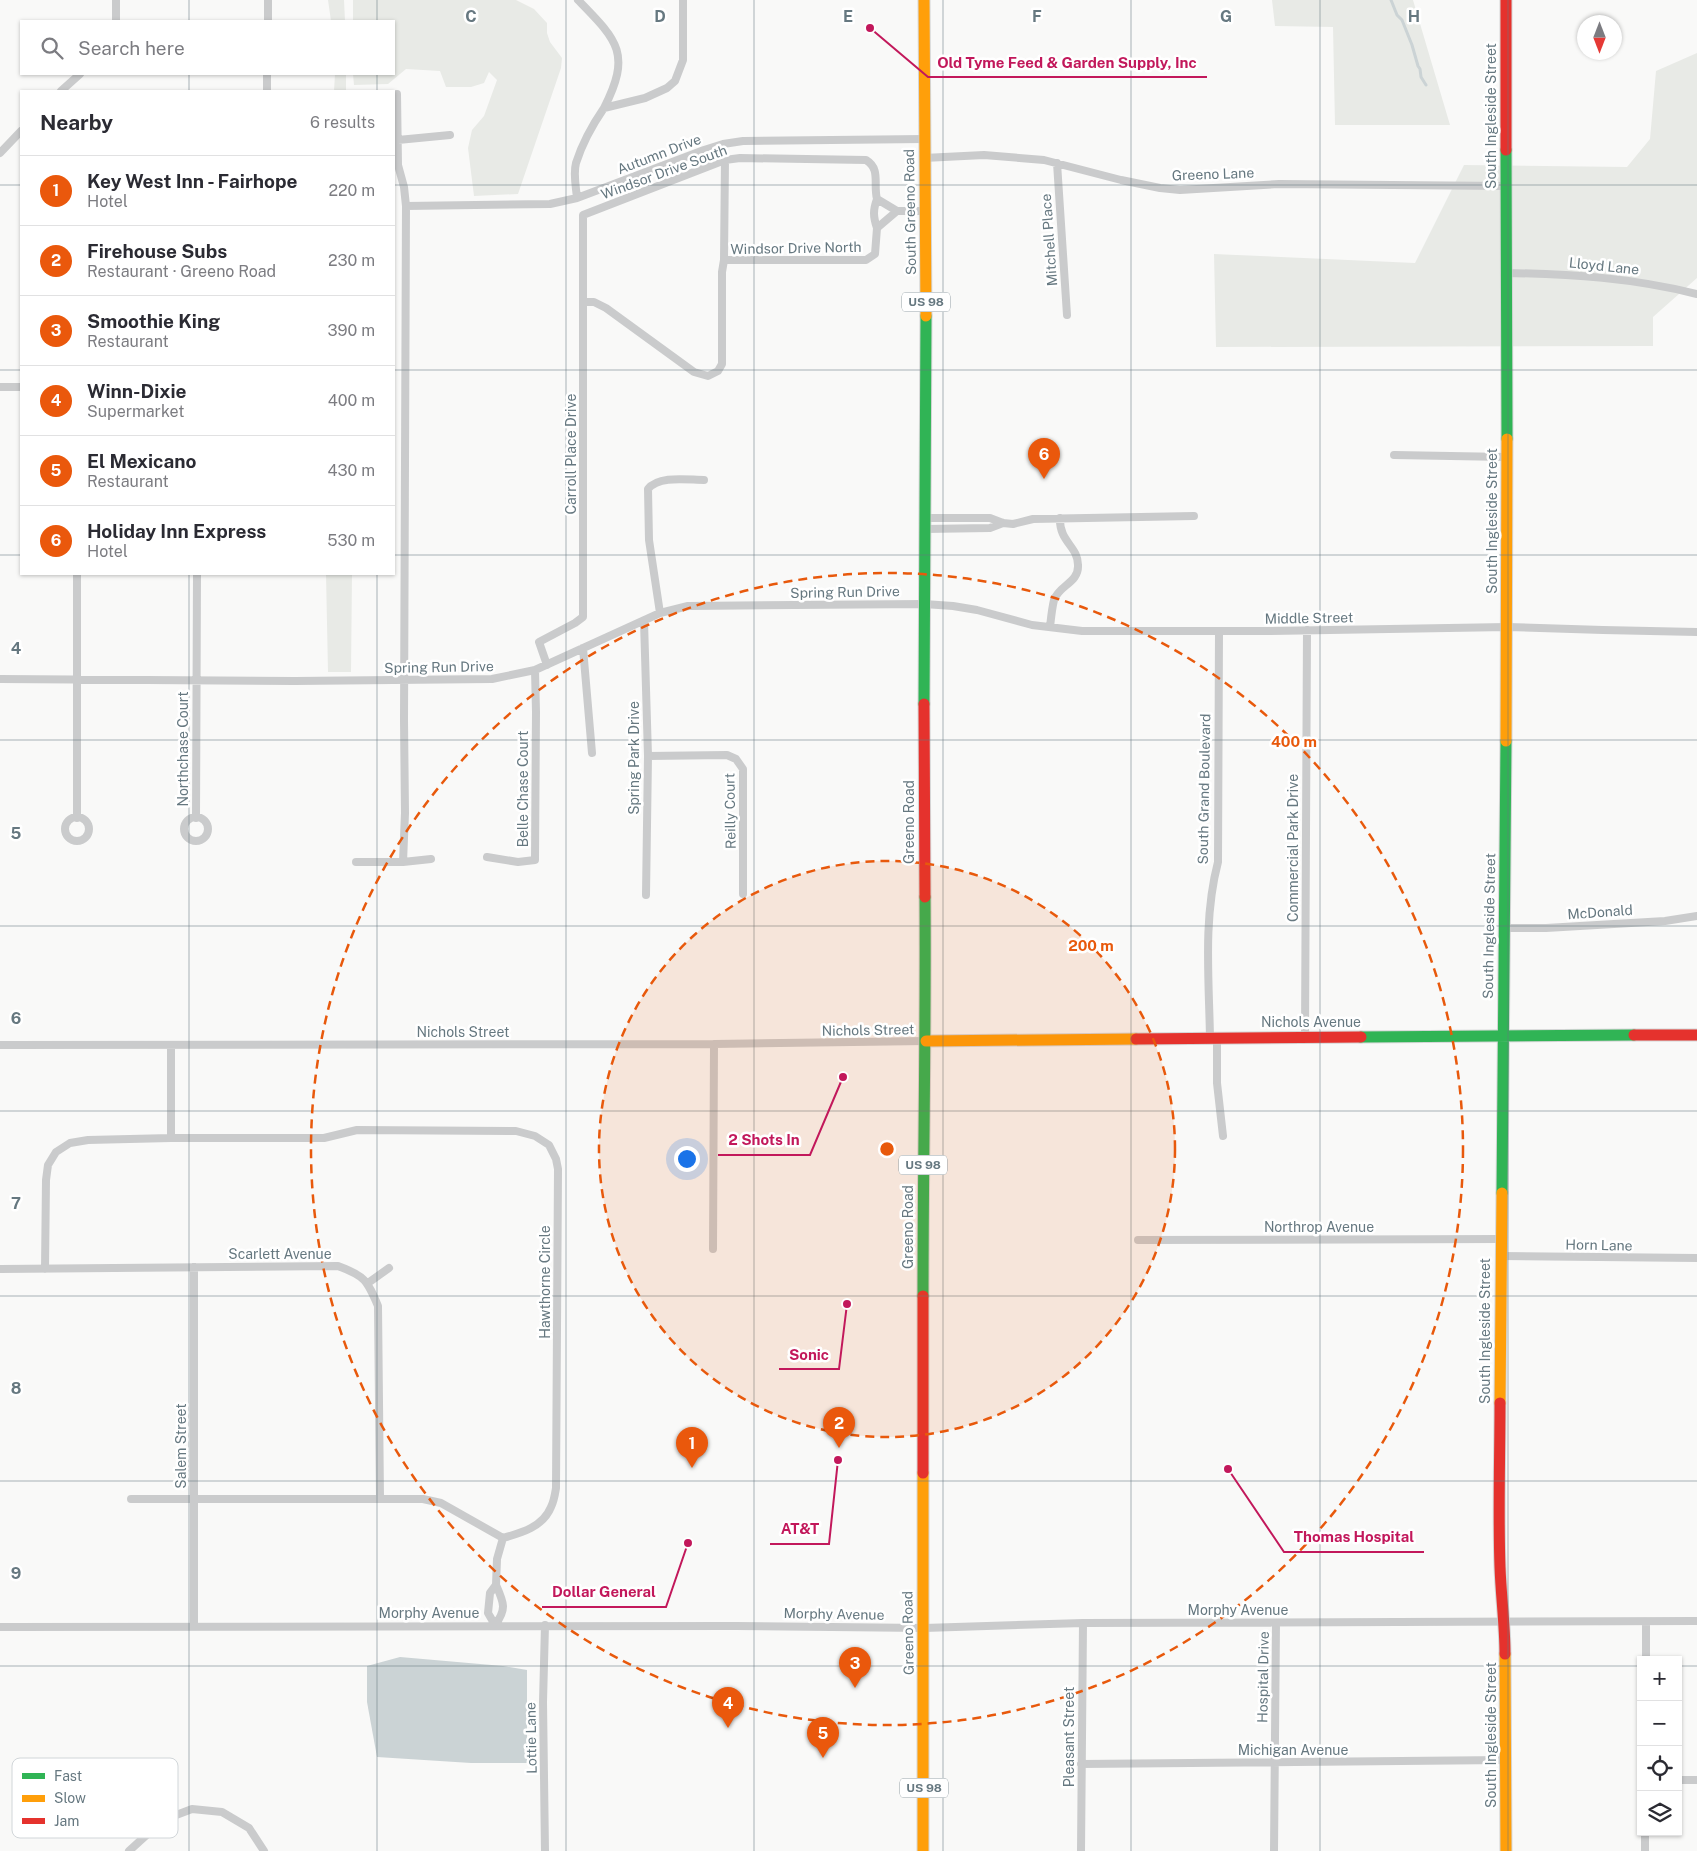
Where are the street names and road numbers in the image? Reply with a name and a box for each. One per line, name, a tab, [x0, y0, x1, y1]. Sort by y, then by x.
street label: South Ingleside Street	[1483, 43, 1499, 189]
street label: Autumn Drive	[615, 131, 703, 177]
street label: Windsor Drive South	[599, 142, 729, 202]
street label: South Greeno Road	[901, 149, 919, 275]
street label: Greeno Lane	[1172, 165, 1255, 183]
street label: Mitchell Place	[1038, 193, 1060, 287]
street label: Windsor Drive North	[730, 239, 862, 257]
street label: Lloyd Lane	[1568, 254, 1640, 278]
road number: US 98	[902, 292, 950, 312]
street label: Carroll Place Drive	[563, 394, 579, 514]
street label: South Ingleside Street	[1484, 448, 1500, 594]
street label: Spring Run Drive	[790, 583, 900, 601]
street label: Middle Street	[1265, 609, 1353, 627]
street label: Spring Run Drive	[384, 658, 494, 676]
street label: Northchase Court	[175, 691, 191, 807]
street label: Spring Park Drive	[626, 701, 642, 815]
street label: South Grand Boulevard	[1195, 713, 1213, 865]
street label: Belle Chase Court	[515, 731, 531, 847]
street label: Reilly Court	[721, 773, 739, 849]
street label: Commercial Park Drive	[1285, 774, 1301, 922]
street label: Greeno Road	[901, 780, 917, 864]
street label: South Ingleside Street	[1480, 853, 1498, 999]
street label: McDonald	[1567, 902, 1633, 922]
street label: Nichols Avenue	[1261, 1014, 1361, 1030]
street label: Nichols Street	[821, 1021, 915, 1039]
street label: Nichols Street	[417, 1024, 509, 1040]
road number: US 98	[899, 1156, 947, 1174]
street label: Greeno Road	[900, 1185, 916, 1269]
street label: Northrop Avenue	[1264, 1219, 1374, 1235]
street label: Hawthorne Circle	[537, 1225, 553, 1339]
street label: Horn Lane	[1565, 1236, 1633, 1254]
street label: Scarlett Avenue	[228, 1246, 332, 1262]
street label: South Ingleside Street	[1477, 1258, 1493, 1404]
street label: Salem Street	[173, 1403, 189, 1489]
street label: Greeno Road	[899, 1591, 917, 1675]
street label: Morphy Avenue	[1188, 1602, 1288, 1618]
street label: Morphy Avenue	[379, 1605, 479, 1621]
street label: Morphy Avenue	[783, 1605, 885, 1623]
street label: Hospital Drive	[1254, 1631, 1272, 1723]
street label: South Ingleside Street	[1483, 1662, 1499, 1808]
street label: Pleasant Street	[1061, 1687, 1077, 1787]
street label: Lottie Lane	[522, 1702, 540, 1774]
street label: Michigan Avenue	[1238, 1742, 1348, 1758]
road number: US 98	[900, 1779, 948, 1798]

